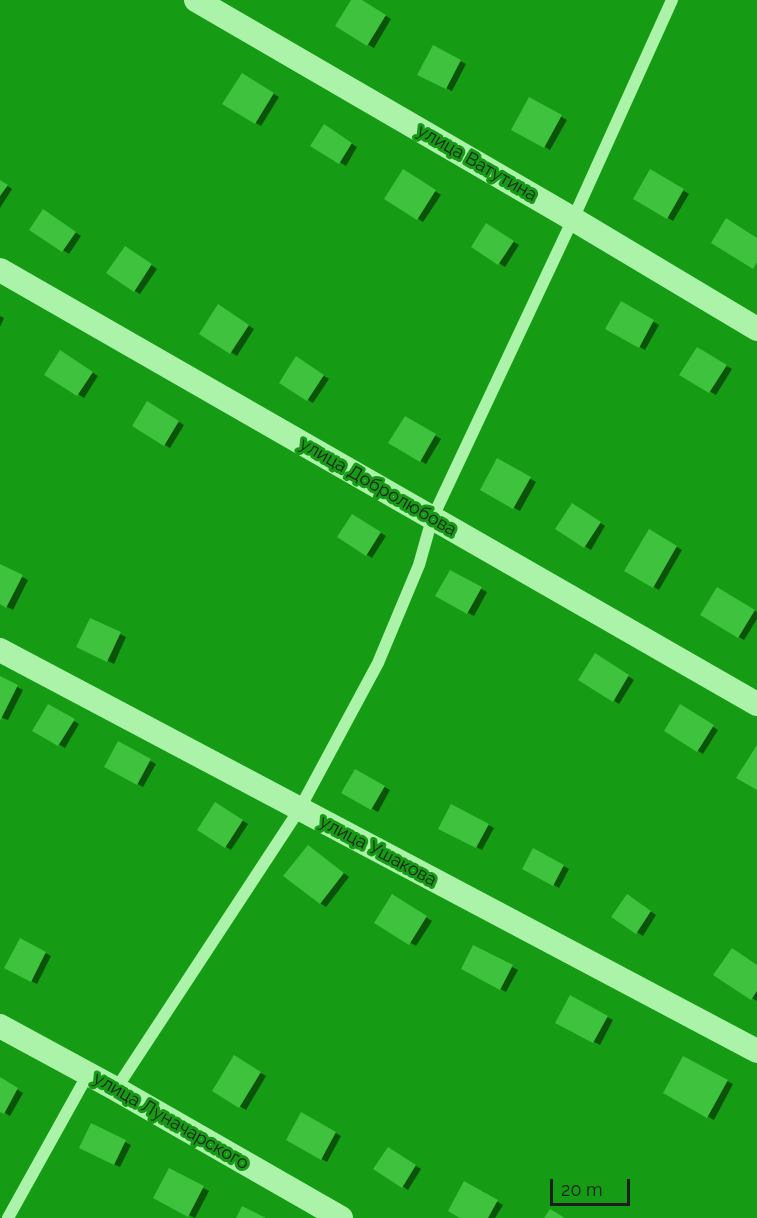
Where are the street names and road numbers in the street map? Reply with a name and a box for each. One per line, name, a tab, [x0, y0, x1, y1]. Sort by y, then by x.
street label: улица Ватутина	[413, 120, 541, 206]
street label: улица Добролюбова	[296, 433, 460, 541]
street label: улица Ушакова	[316, 811, 440, 891]
street label: улица Луначарского	[89, 1068, 253, 1174]

